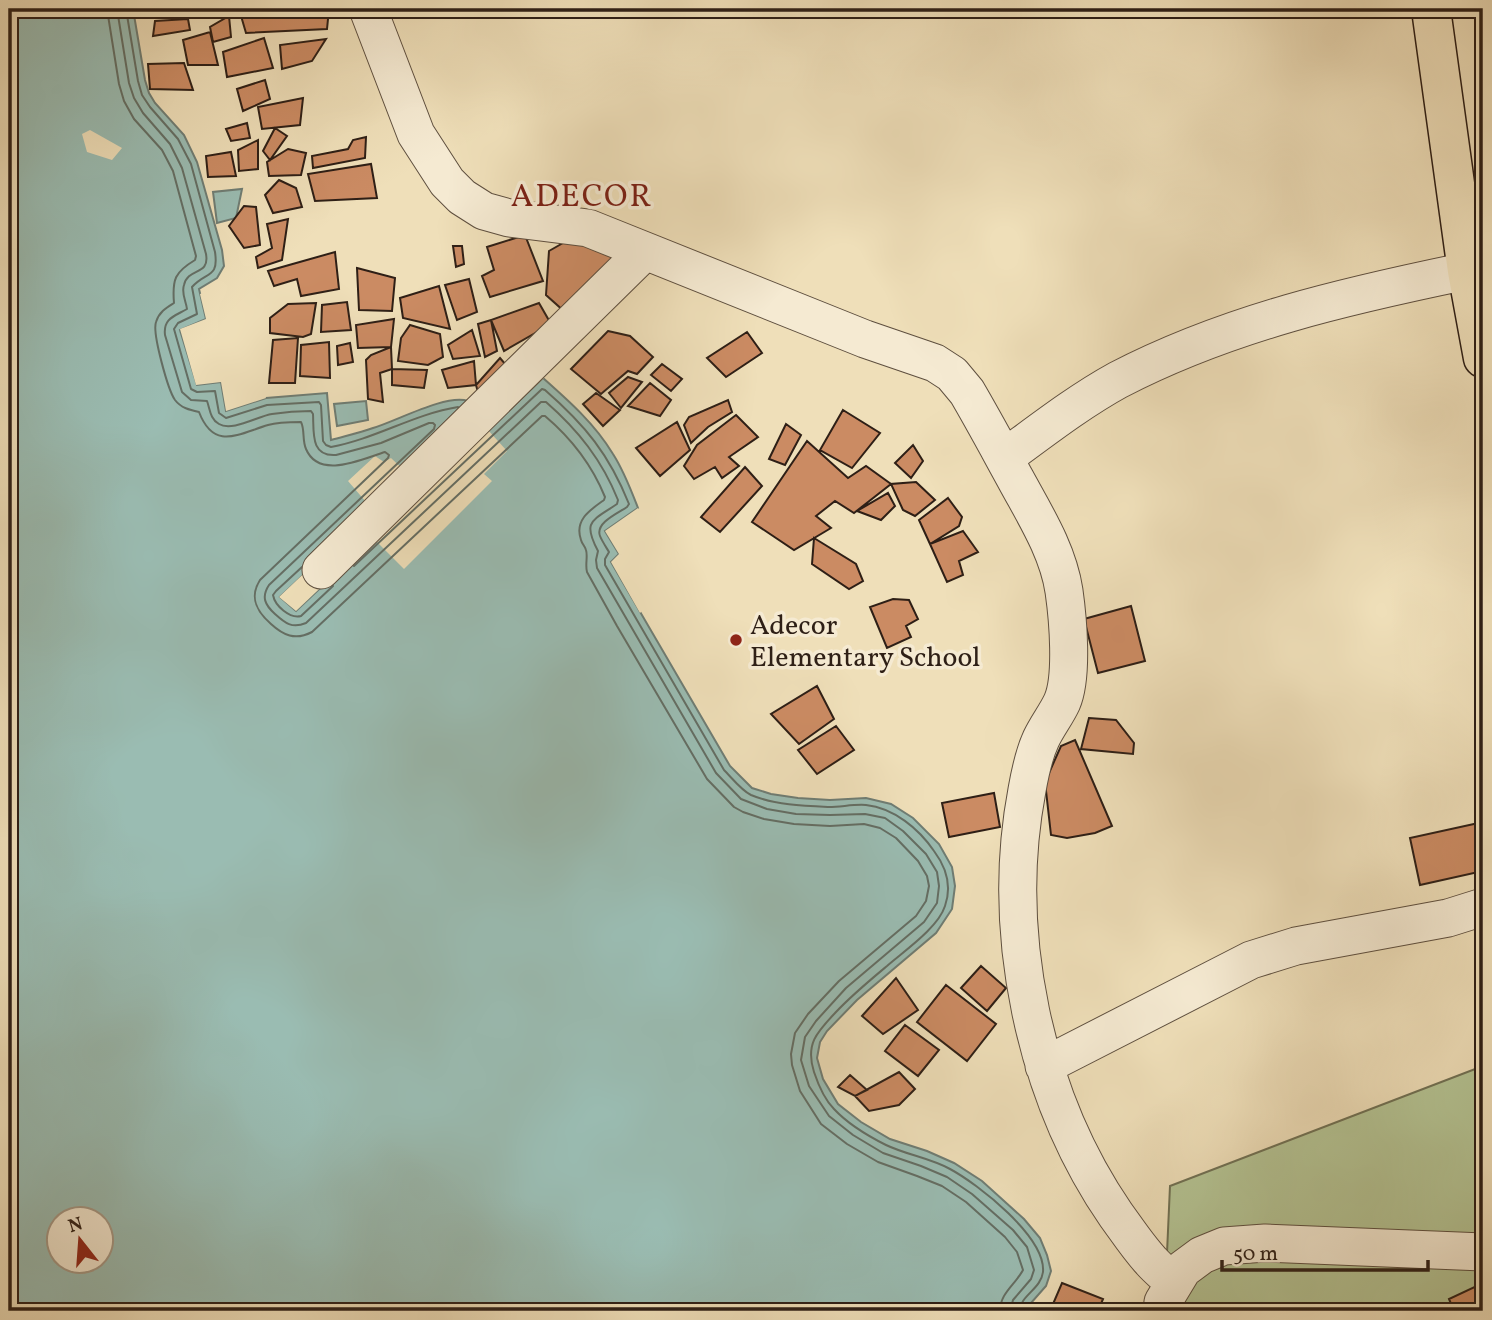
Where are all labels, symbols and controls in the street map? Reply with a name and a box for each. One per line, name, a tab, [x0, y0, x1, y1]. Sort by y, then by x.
district label: ADECOR	[511, 176, 653, 220]
place label: Adecor Elementary School	[750, 607, 981, 678]
marker: Adecor Elementary School	[728, 632, 744, 648]
north arrow	[46, 1204, 116, 1274]
text: N	[65, 1211, 86, 1240]
scale bar	[1222, 1229, 1429, 1273]
text: 50 m	[1233, 1240, 1278, 1269]

